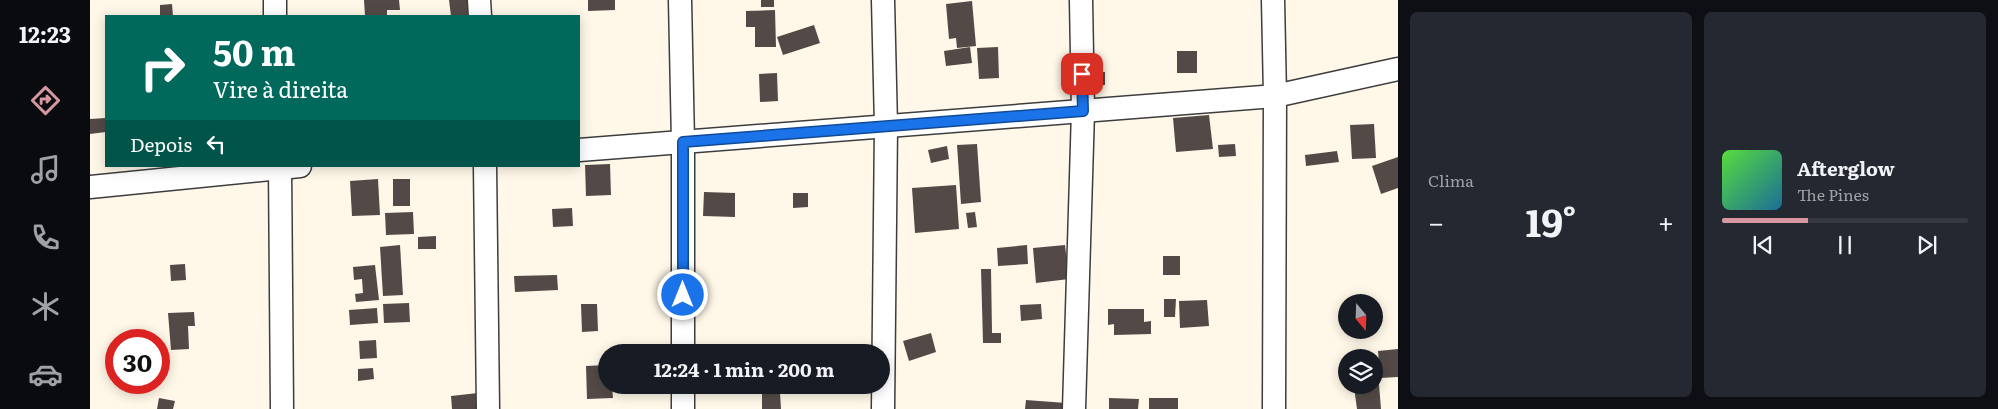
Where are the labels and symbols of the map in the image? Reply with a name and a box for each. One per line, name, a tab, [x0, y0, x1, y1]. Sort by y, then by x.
pin	[1061, 53, 1103, 95]
position arrow	[656, 268, 708, 320]
north arrow	[1338, 294, 1382, 339]
speed limit sign: 30	[105, 329, 170, 394]

